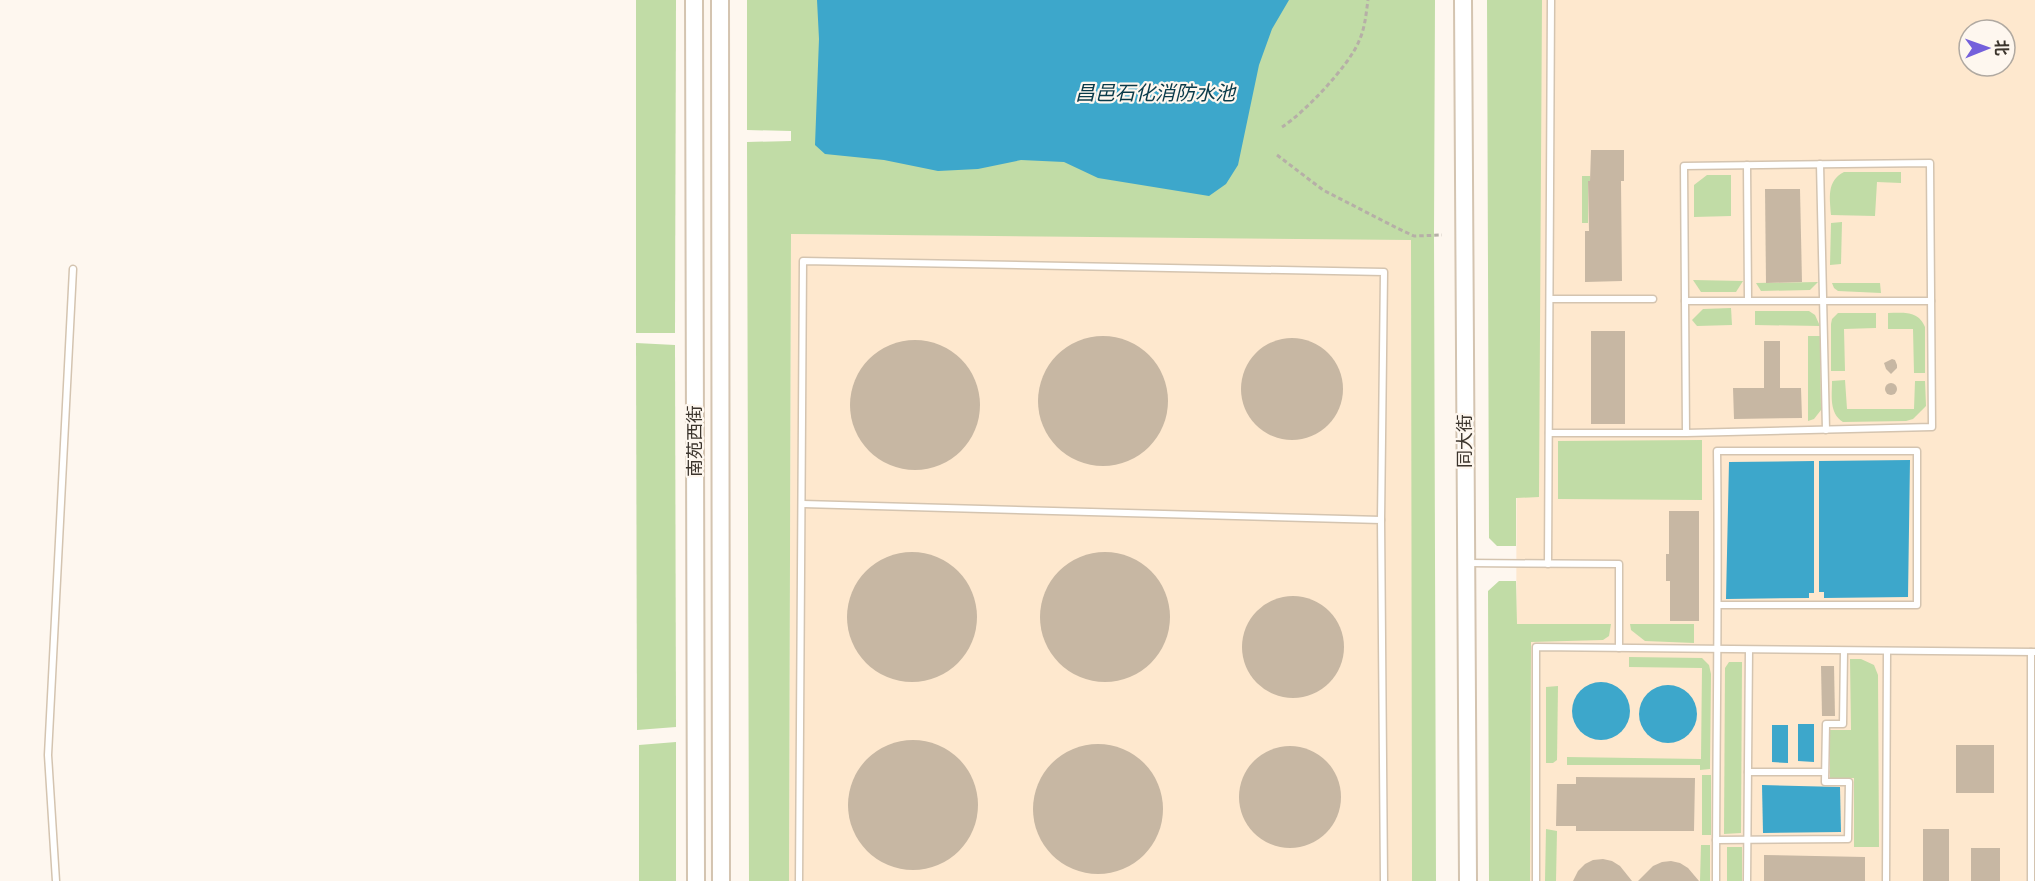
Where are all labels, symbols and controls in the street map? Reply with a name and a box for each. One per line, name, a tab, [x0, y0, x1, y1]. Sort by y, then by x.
north arrow	[1957, 18, 2017, 78]
text: 北	[1992, 40, 2011, 56]
water label: 昌邑石化消防水池	[1075, 81, 1237, 105]
street label: 南苑西街	[684, 405, 705, 477]
street label: 同大街	[1454, 414, 1475, 468]

